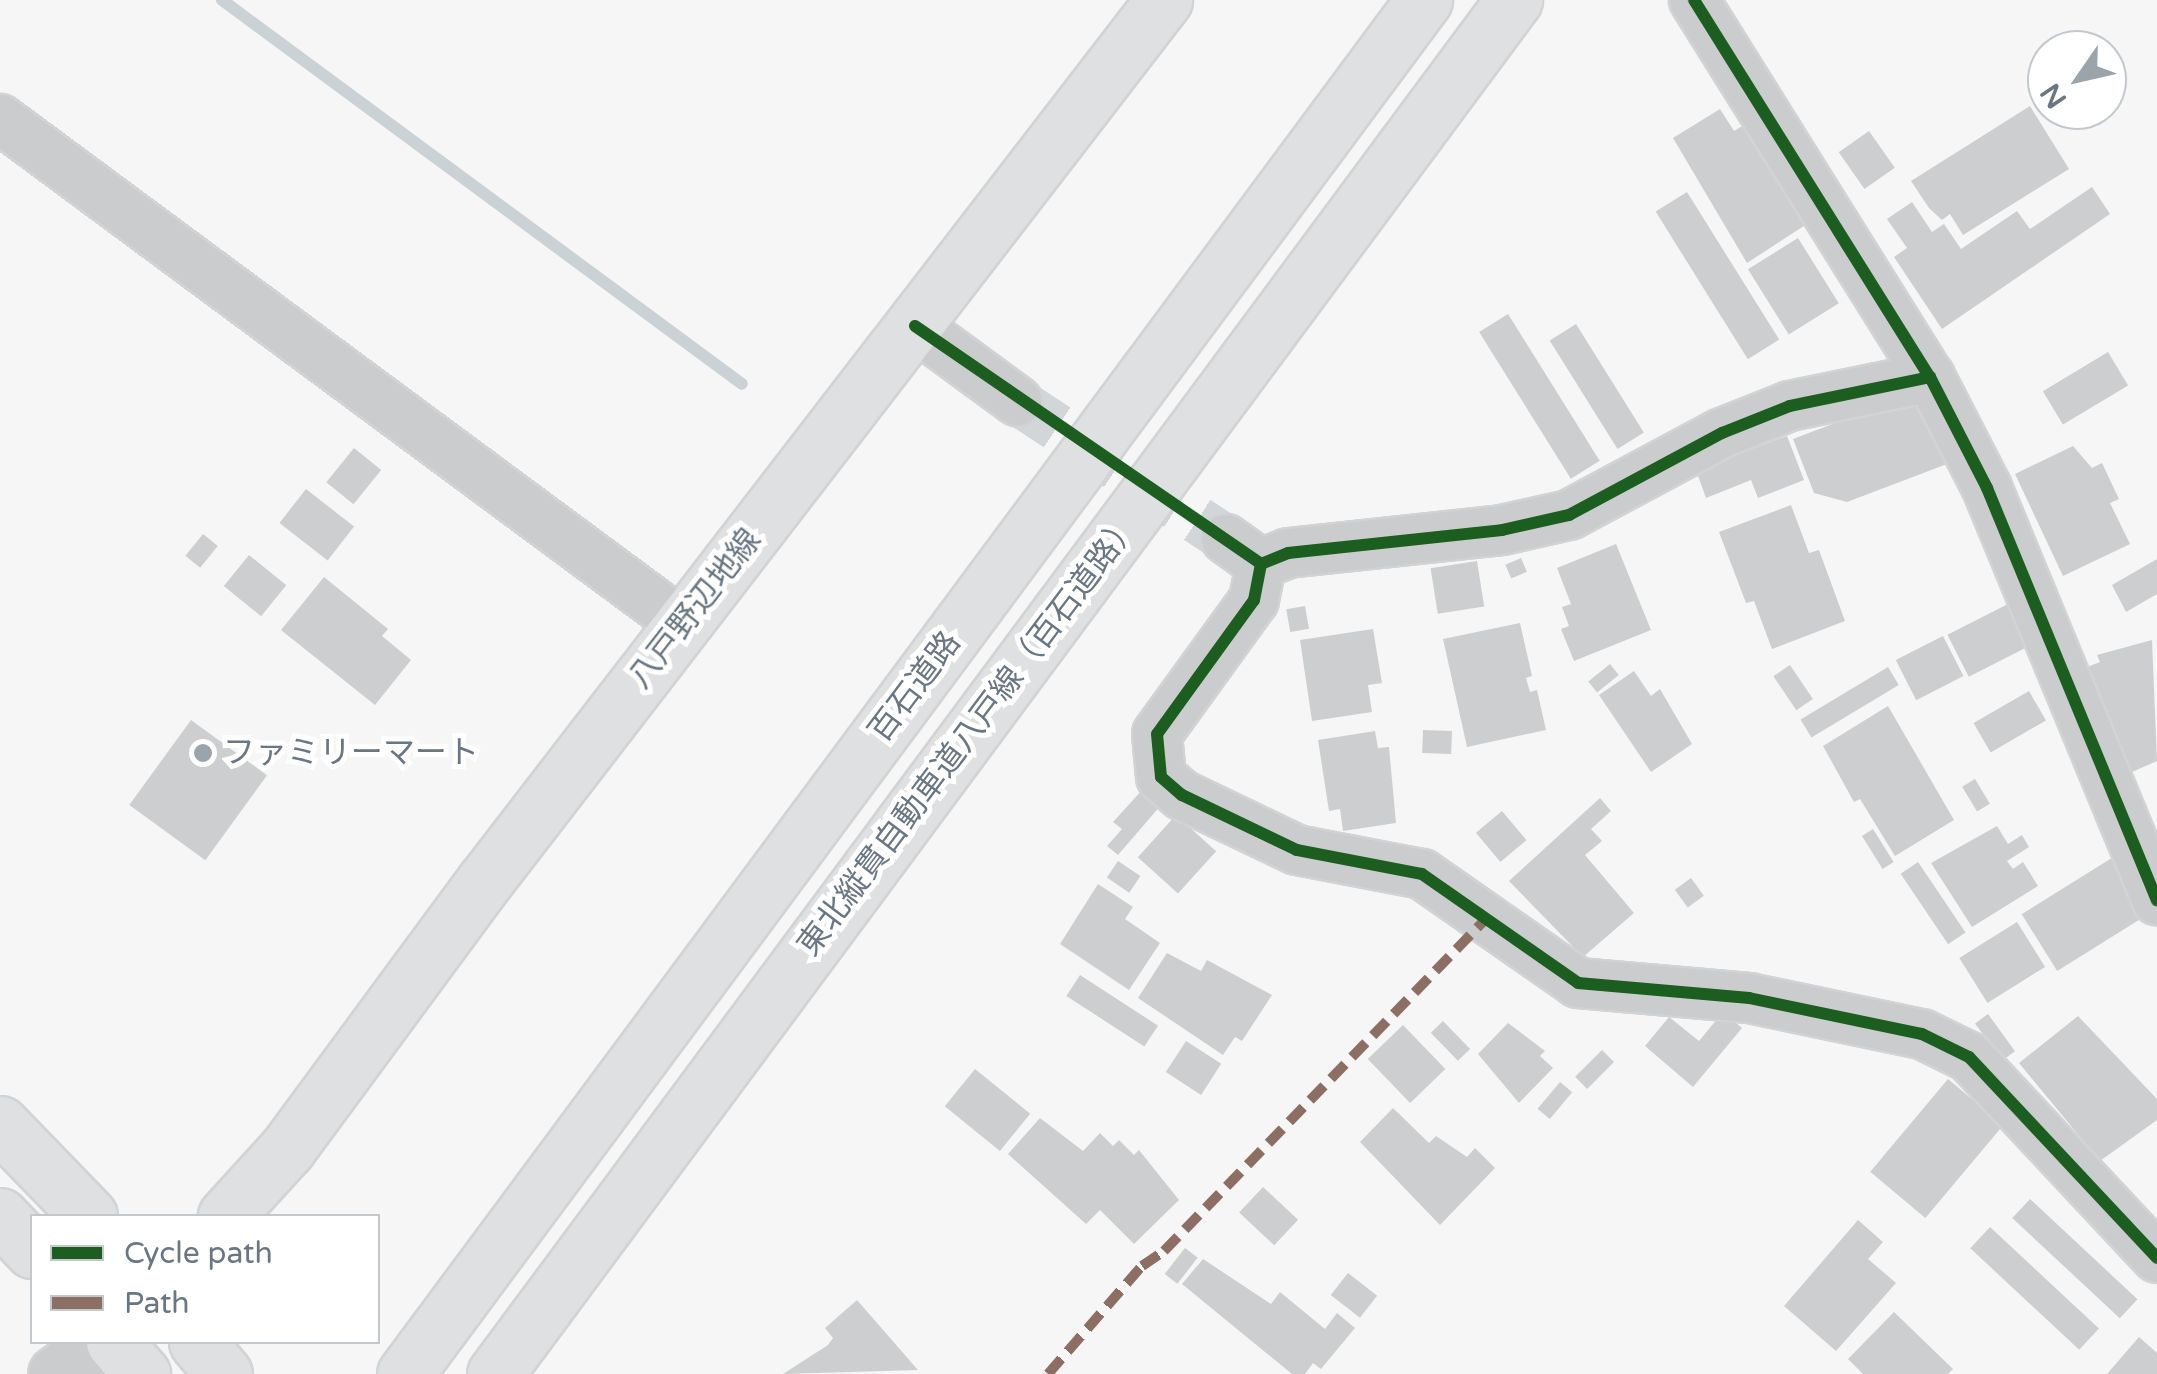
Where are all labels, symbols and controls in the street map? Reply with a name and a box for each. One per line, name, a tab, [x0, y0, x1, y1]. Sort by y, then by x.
north arrow	[2027, 30, 2127, 130]
text: N	[2033, 77, 2074, 114]
street label: 東北縦貫自動車道八戸線（百石道路）	[790, 506, 1148, 964]
street label: 八戸野辺地線	[621, 522, 769, 696]
street label: 百石道路	[861, 624, 969, 750]
place label: ファミリーマート	[223, 734, 479, 772]
marker: ファミリーマート	[192, 742, 214, 764]
legend	[30, 1214, 380, 1344]
text: Cycle path	[124, 1235, 273, 1272]
text: Path	[124, 1285, 190, 1322]

